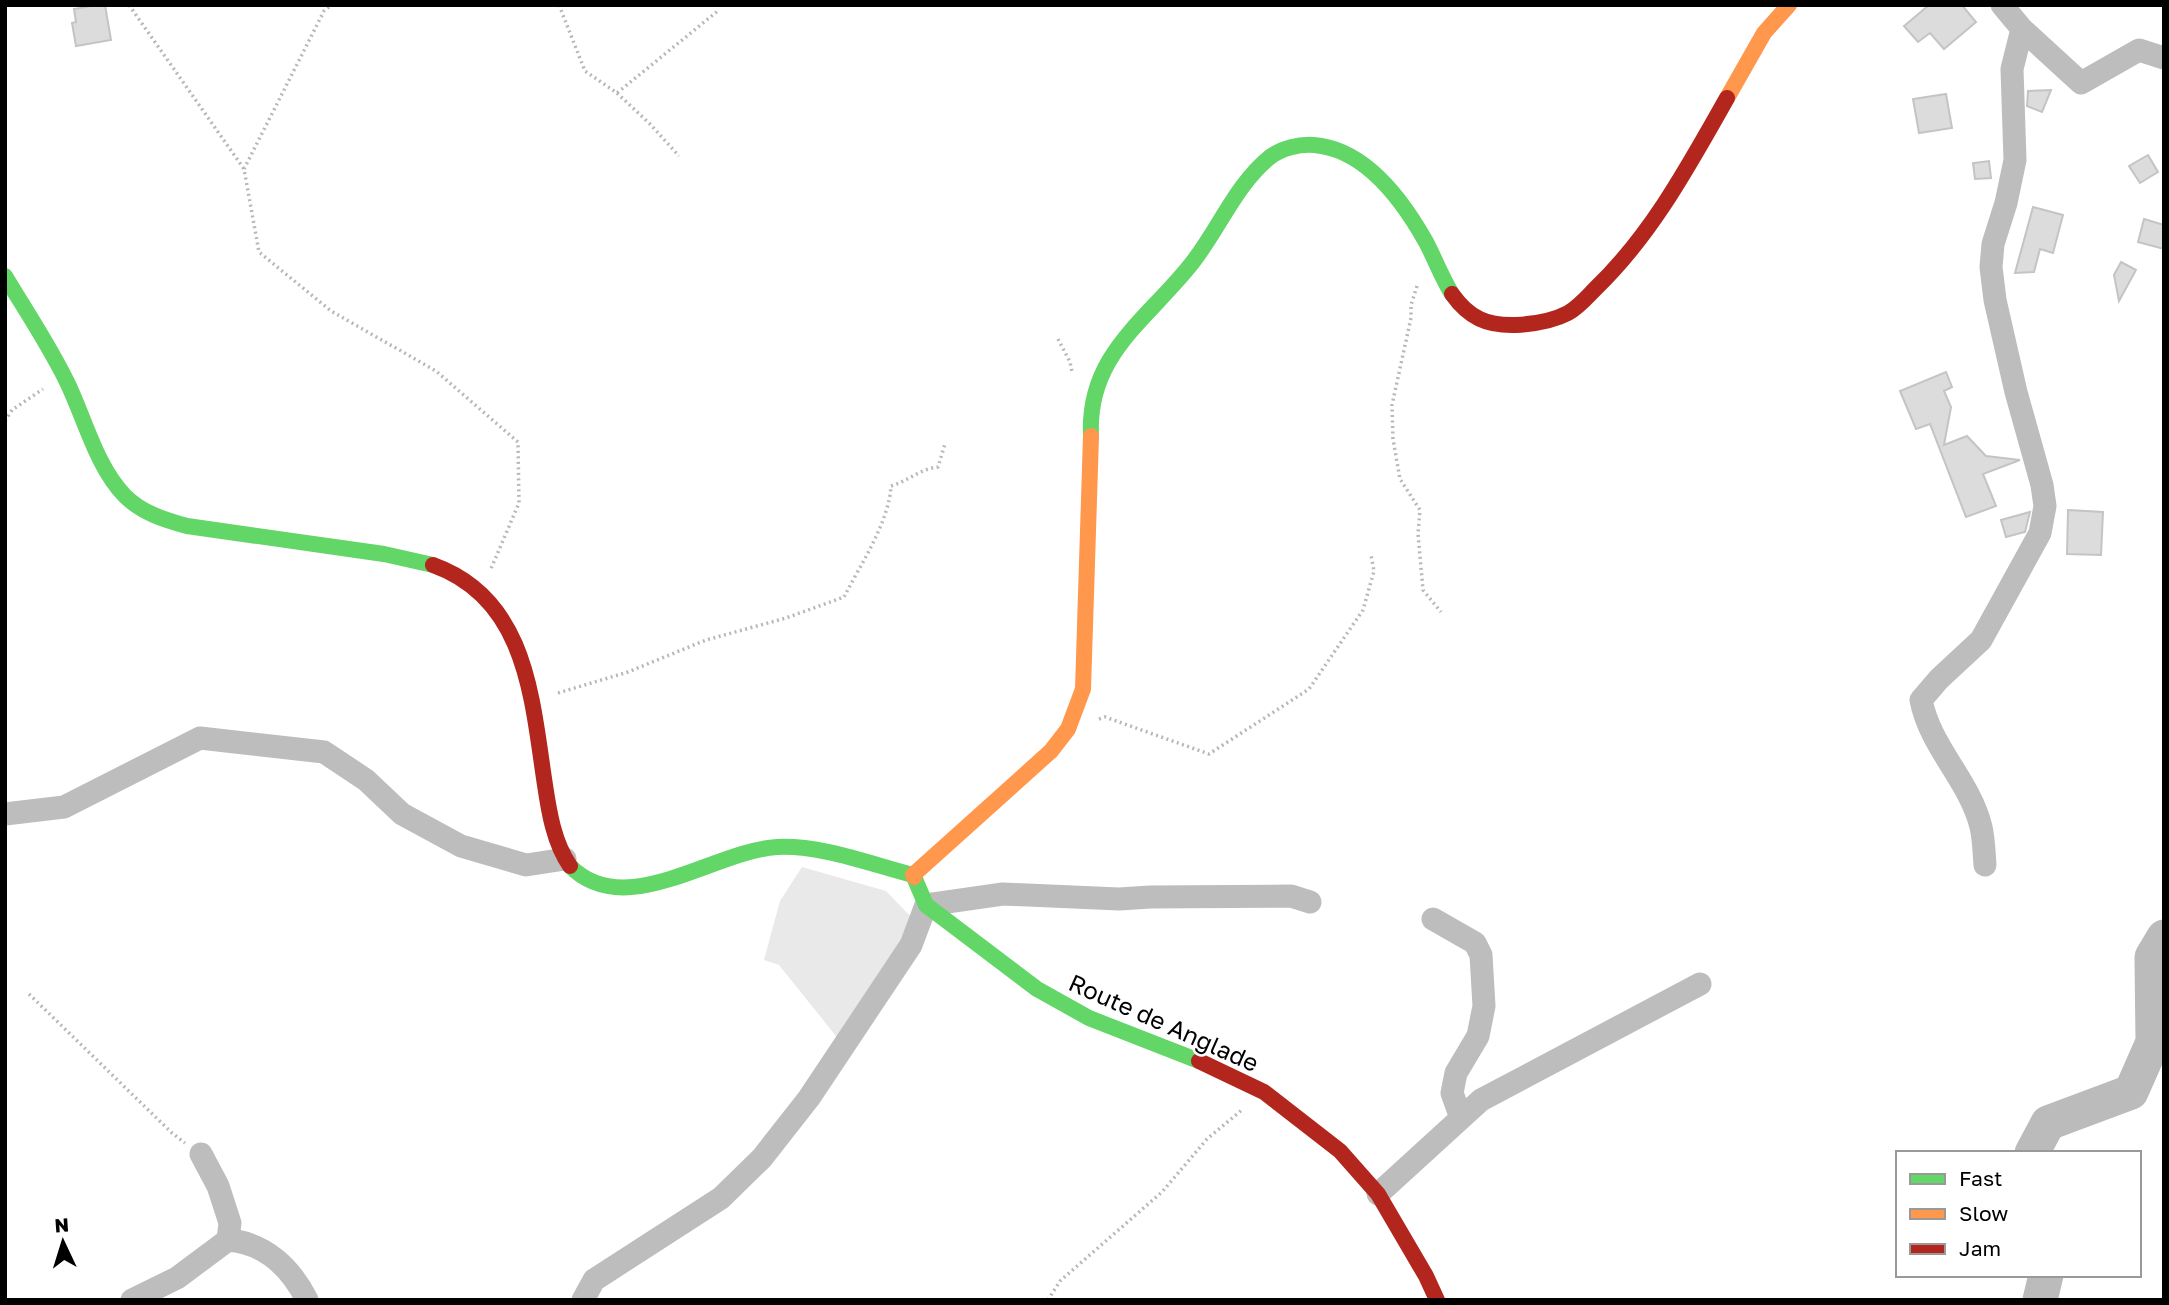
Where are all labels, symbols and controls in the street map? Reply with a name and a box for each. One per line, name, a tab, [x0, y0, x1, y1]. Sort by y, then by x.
street label: Route de Anglade	[1065, 967, 1263, 1077]
legend	[1896, 1151, 2141, 1277]
text: Fast	[1959, 1165, 2002, 1191]
text: Slow	[1959, 1200, 2008, 1226]
north arrow	[28, 1207, 98, 1277]
text: N	[54, 1213, 70, 1237]
text: Jam	[1959, 1235, 2001, 1261]

